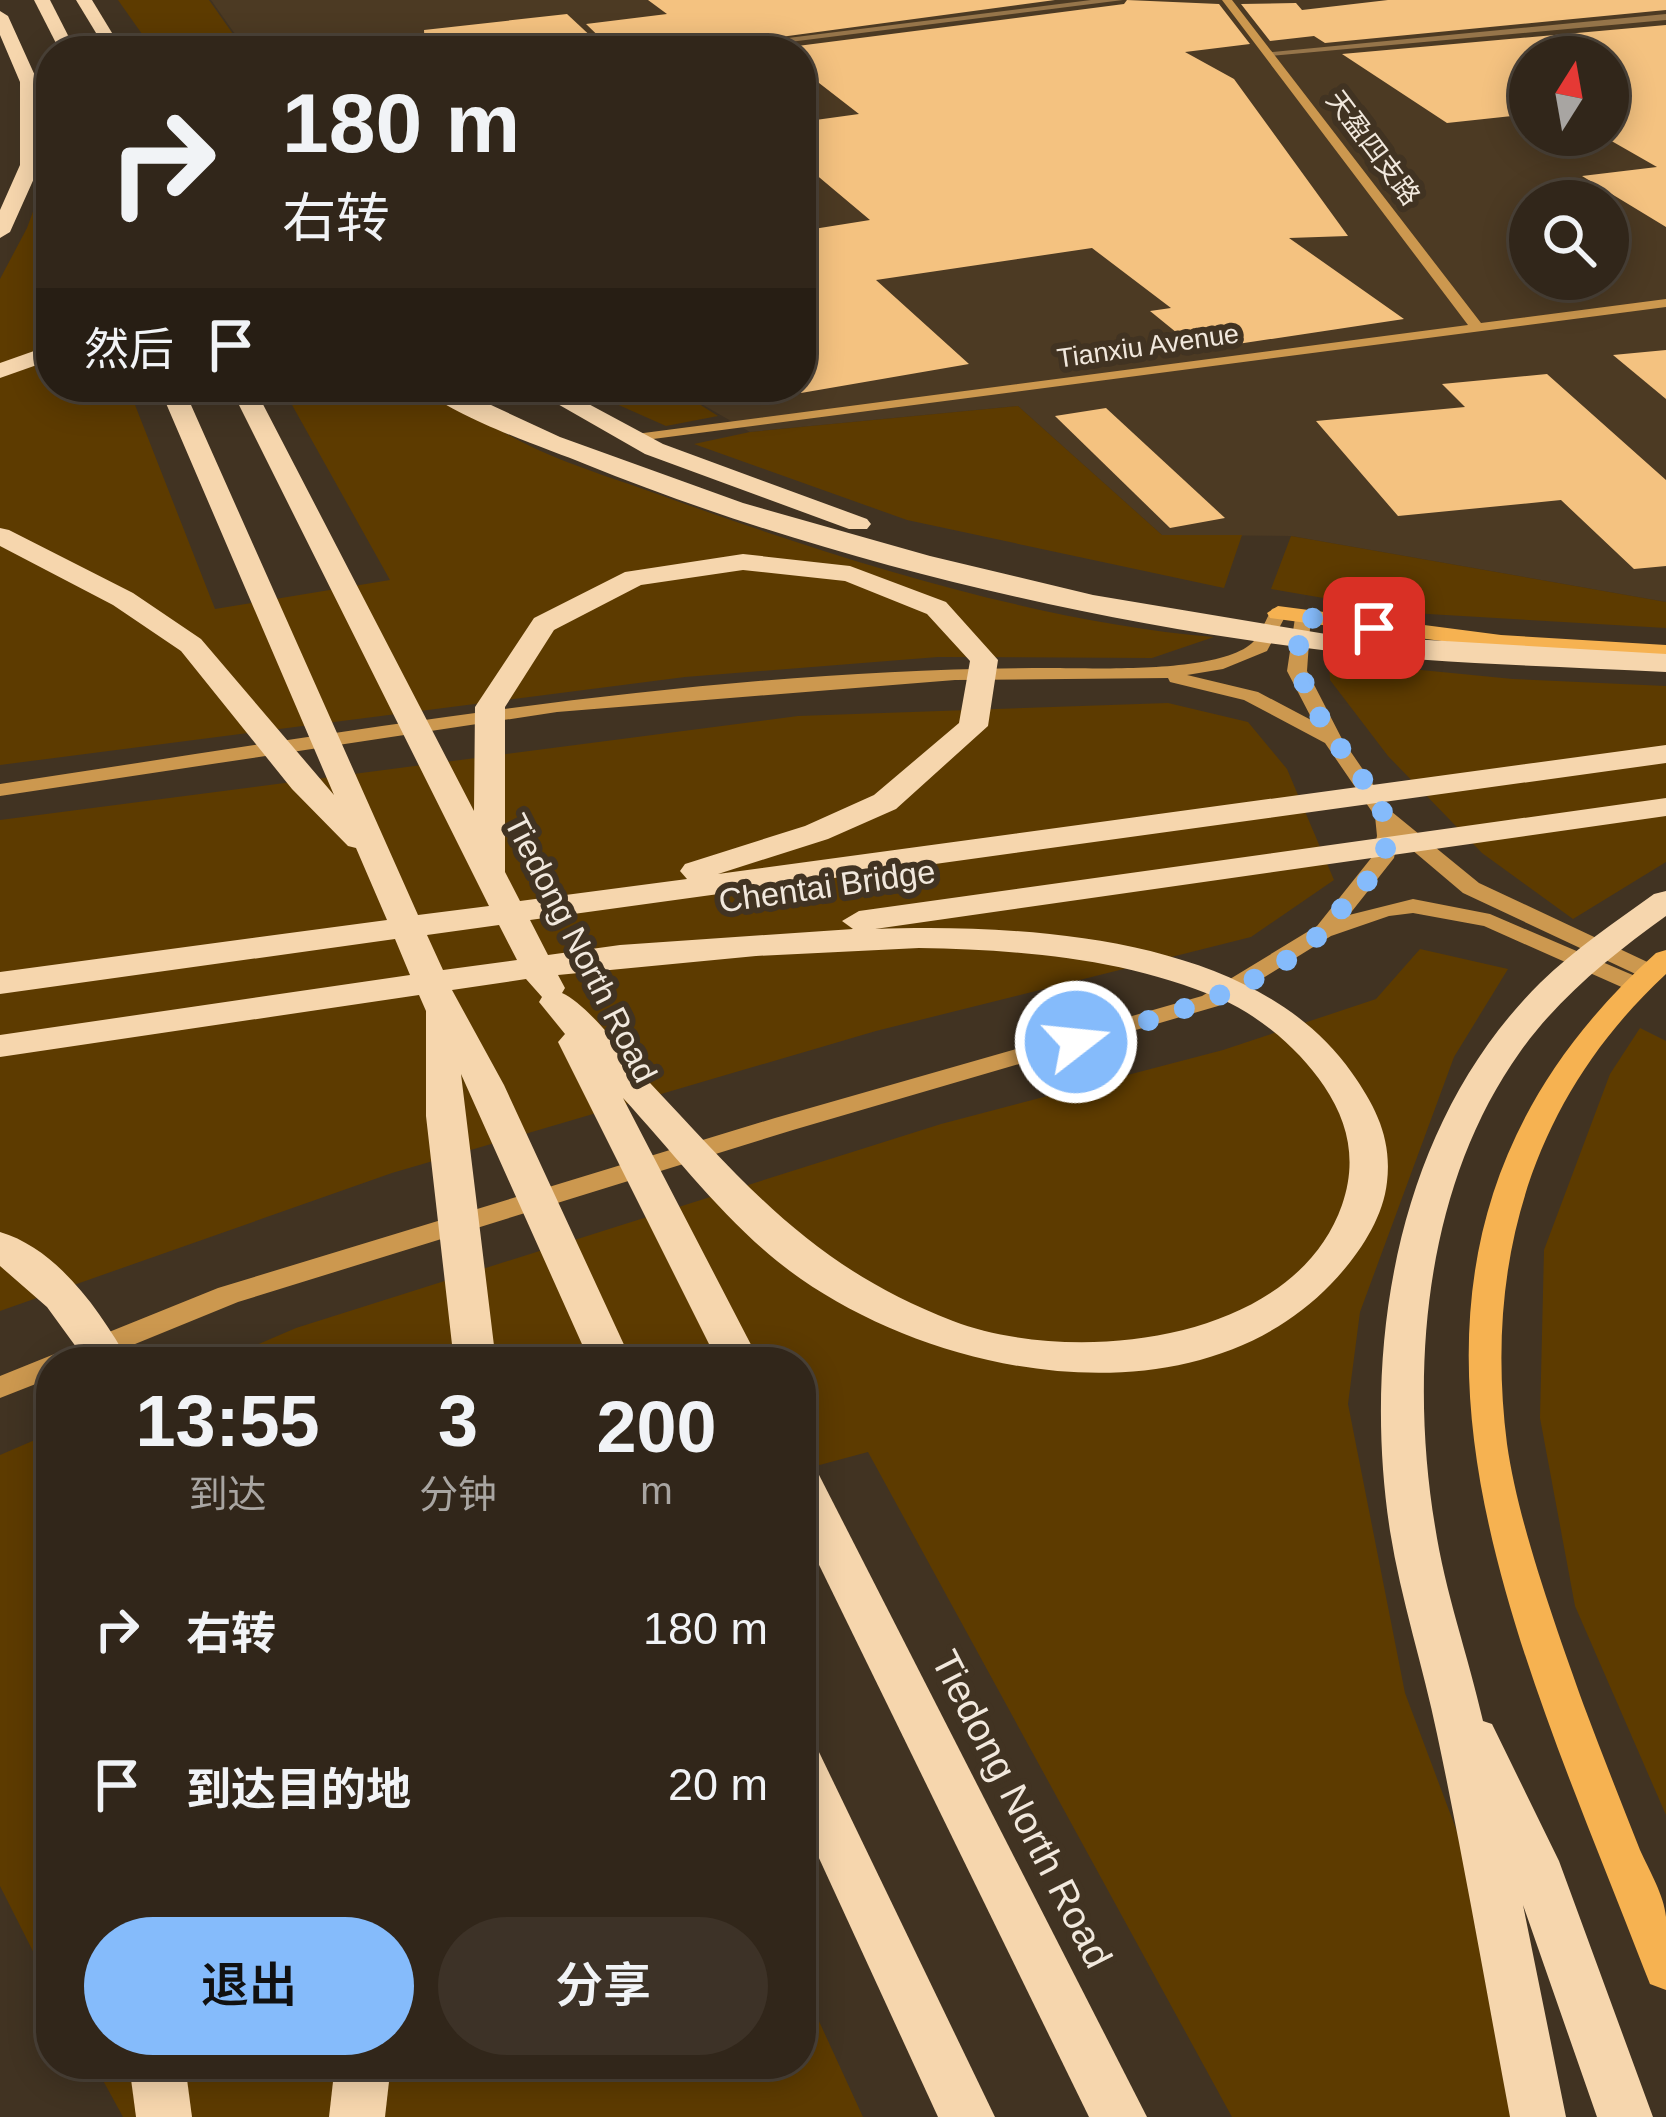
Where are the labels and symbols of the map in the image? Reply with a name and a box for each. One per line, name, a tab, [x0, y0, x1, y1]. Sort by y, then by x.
north arrow	[1509, 36, 1629, 156]
street label: 天盈四支路	[1320, 85, 1426, 211]
street label: Tianxiu Avenue	[1055, 318, 1241, 374]
pin	[1323, 577, 1425, 679]
street label: Tiedong North Road	[497, 808, 665, 1088]
street label: Chentai Bridge	[716, 852, 938, 920]
position arrow	[1013, 979, 1139, 1105]
street label: Tiedong North Road	[923, 1643, 1121, 1975]

